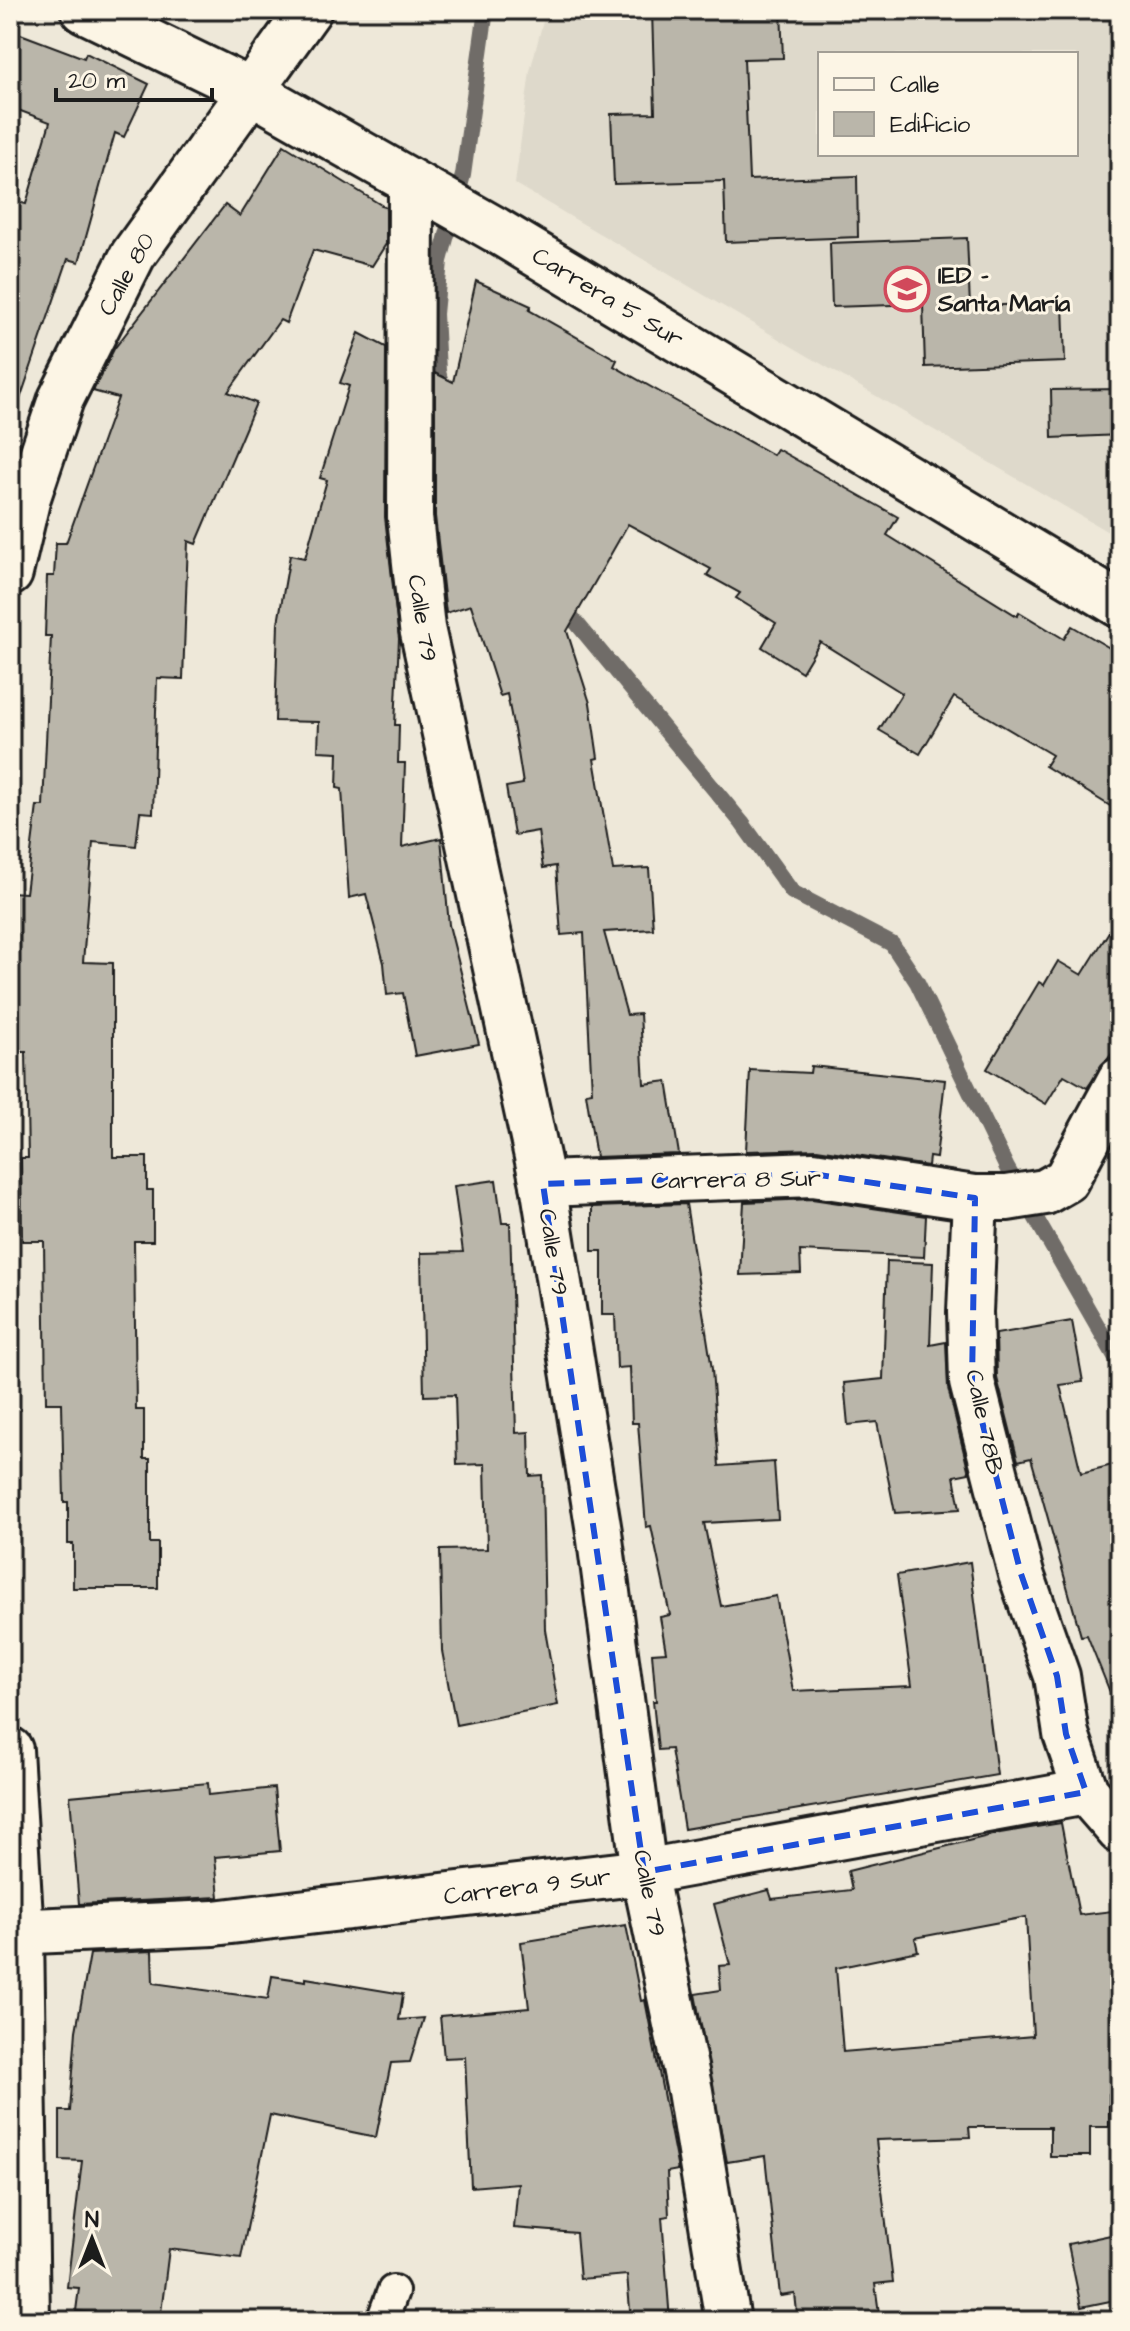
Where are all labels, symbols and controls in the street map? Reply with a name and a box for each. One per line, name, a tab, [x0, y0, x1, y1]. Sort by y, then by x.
scale bar	[56, 52, 212, 102]
legend	[818, 52, 1078, 156]
text: 20 m	[68, 64, 125, 98]
text: Calle	[890, 68, 940, 102]
text: Edificio	[890, 108, 971, 142]
street label: Calle 80	[90, 227, 164, 322]
street label: Carrera 5 Sur	[525, 239, 690, 357]
place label: IED - Santa María	[937, 259, 1071, 321]
school or university icon: IED - Santa María	[883, 265, 931, 313]
street label: Calle 79	[398, 572, 446, 664]
street label: Carrera 8 Sur	[651, 1162, 821, 1198]
street label: Calle 79	[529, 1206, 577, 1298]
street label: Calle 78B	[956, 1366, 1012, 1478]
street label: Calle 79	[624, 1847, 674, 1940]
street label: Carrera 9 Sur	[442, 1860, 612, 1914]
north arrow	[52, 2199, 132, 2279]
text: N	[85, 2205, 99, 2236]

